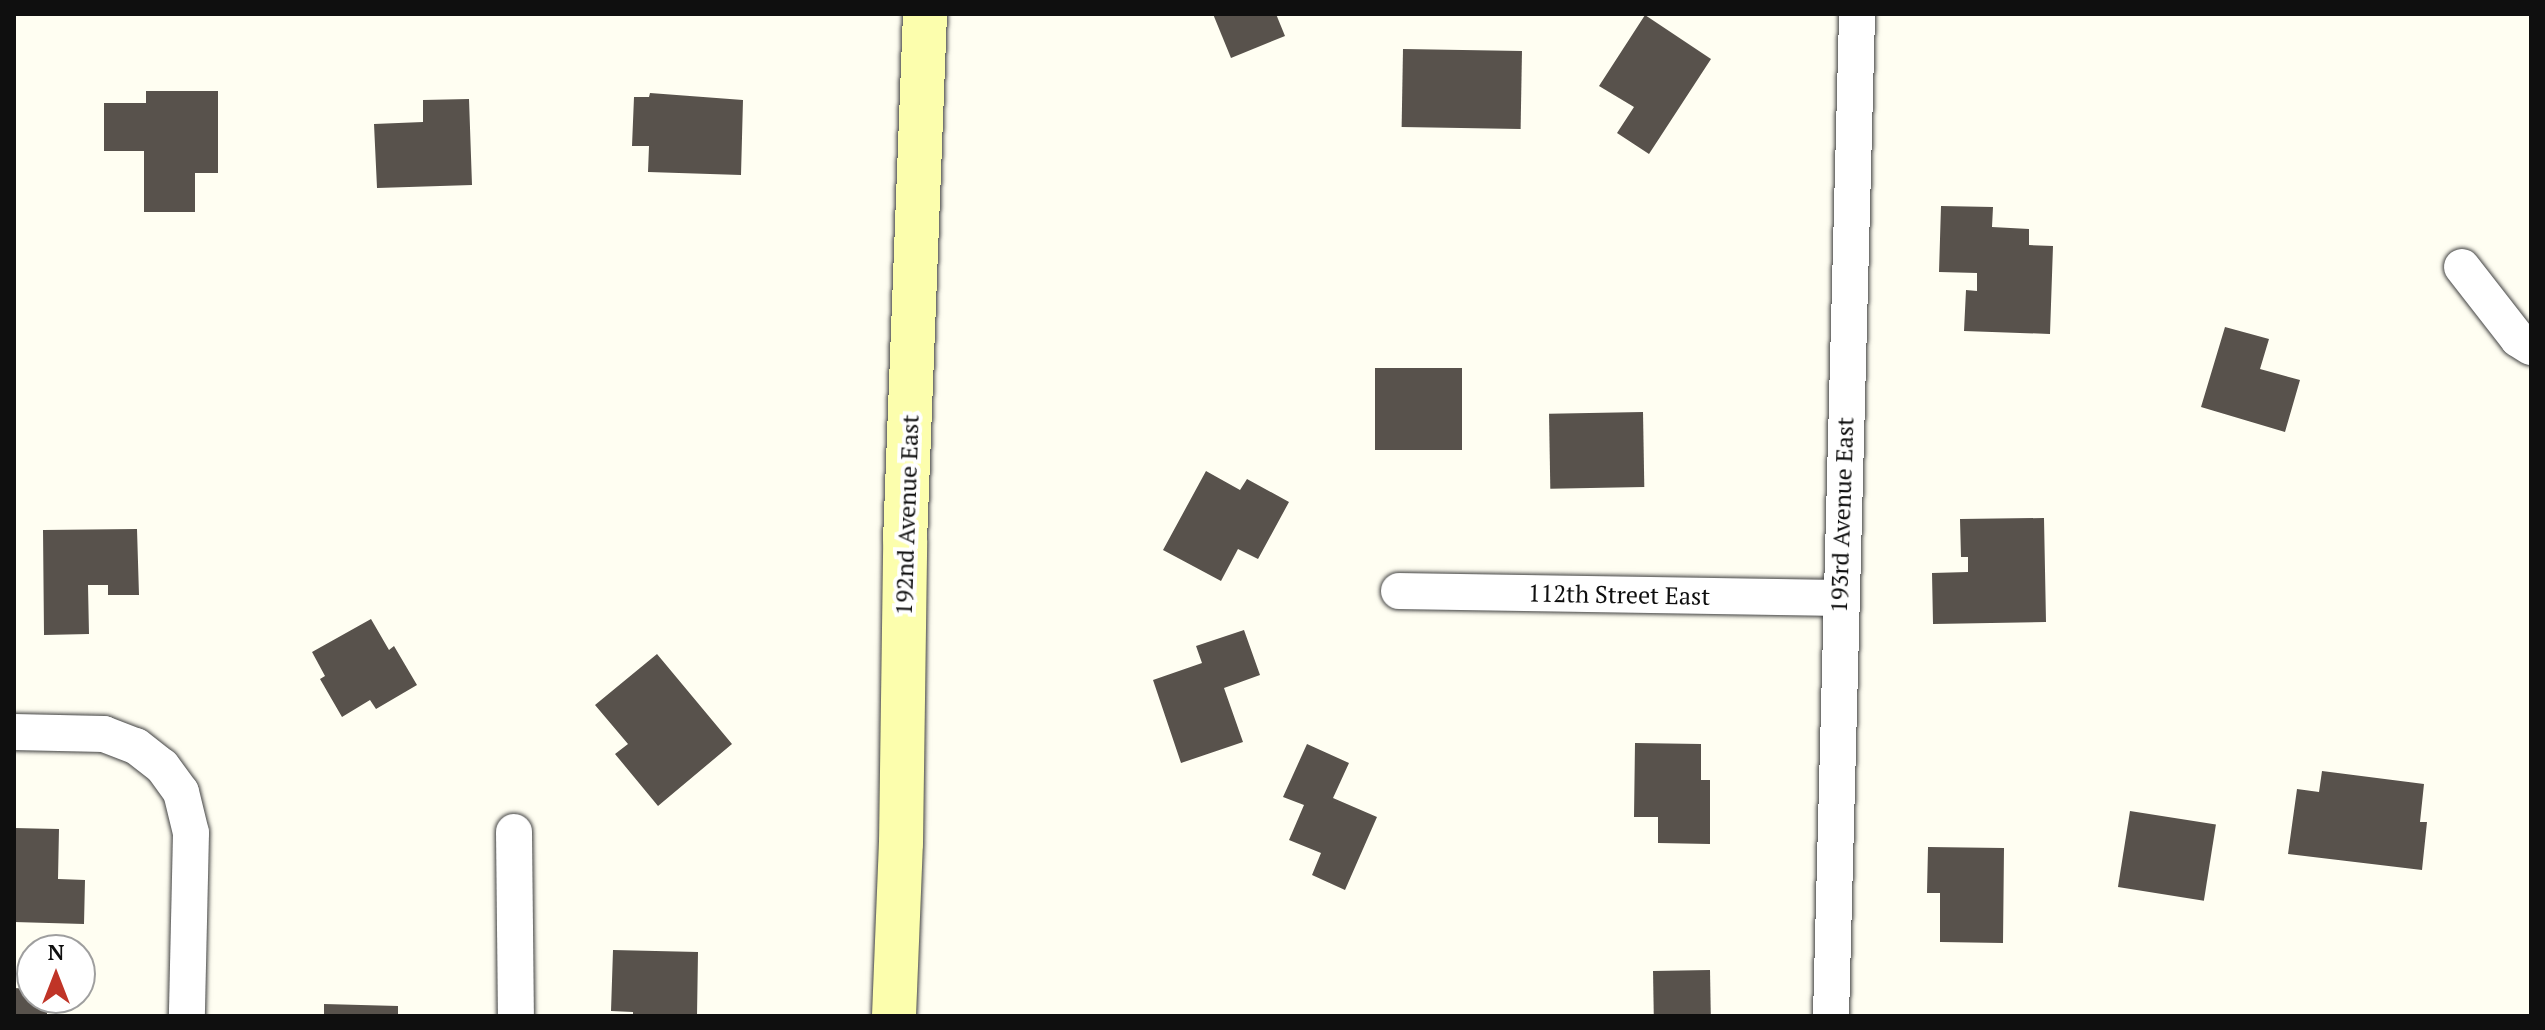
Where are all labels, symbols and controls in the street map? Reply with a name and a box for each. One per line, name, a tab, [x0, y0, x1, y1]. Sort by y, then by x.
street label: 192nd Avenue East	[889, 414, 925, 616]
street label: 193rd Avenue East	[1824, 416, 1860, 614]
street label: 112th Street East	[1528, 579, 1710, 611]
north arrow	[16, 934, 96, 1014]
text: N	[48, 937, 64, 966]

